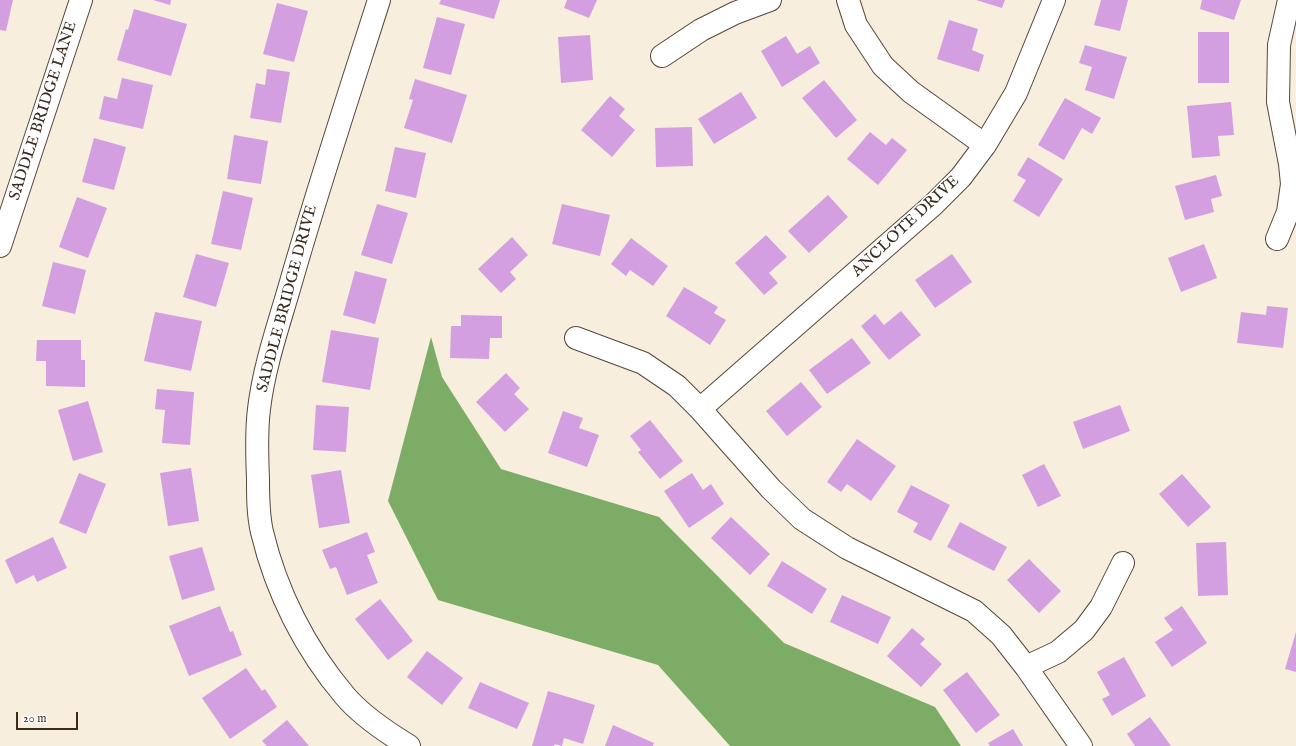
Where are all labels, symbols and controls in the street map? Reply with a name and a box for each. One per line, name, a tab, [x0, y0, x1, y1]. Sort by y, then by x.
street label: SADDLE BRIDGE LANE	[6, 19, 82, 203]
street label: ANCLOTE DRIVE	[848, 172, 964, 282]
street label: SADDLE BRIDGE DRIVE	[254, 203, 322, 395]
scale bar	[18, 704, 80, 730]
text: 20 m	[23, 711, 46, 726]

